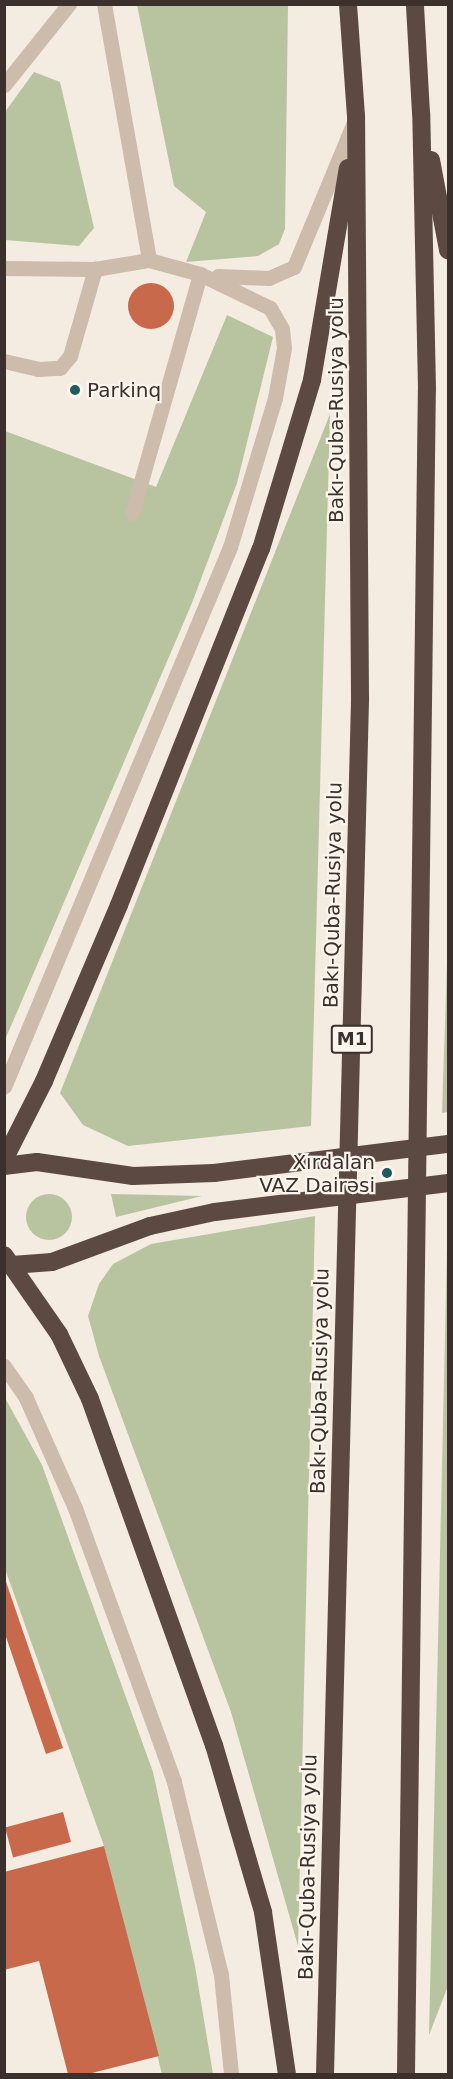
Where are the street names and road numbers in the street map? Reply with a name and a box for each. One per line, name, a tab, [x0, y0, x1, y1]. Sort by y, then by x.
street label: Bakı-Quba-Rusiya yolu	[324, 297, 348, 523]
street label: Bakı-Quba-Rusiya yolu	[319, 782, 347, 1008]
road number: M1	[330, 1024, 374, 1054]
street label: Bakı-Quba-Rusiya yolu	[306, 1268, 334, 1494]
street label: Bakı-Quba-Rusiya yolu	[294, 1754, 322, 1980]

